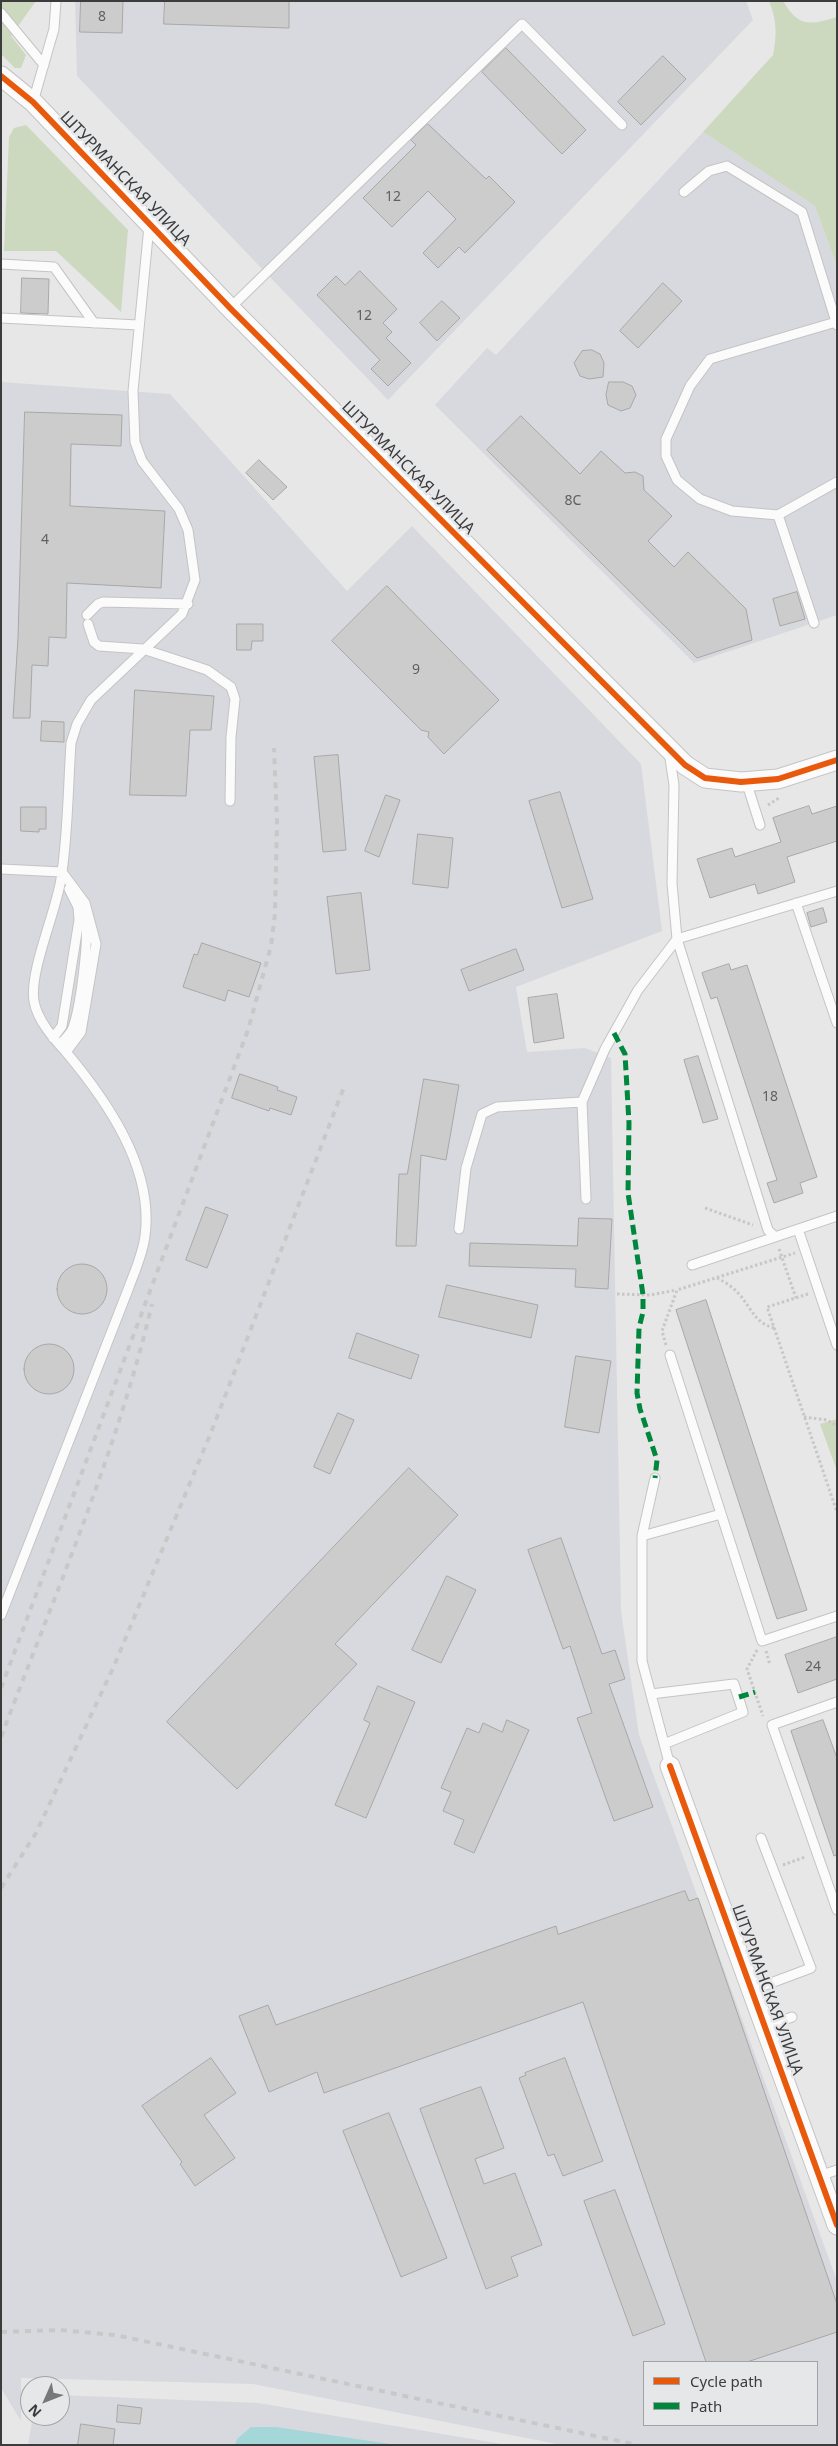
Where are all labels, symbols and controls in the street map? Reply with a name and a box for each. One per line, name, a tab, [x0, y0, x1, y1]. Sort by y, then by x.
house number: 8	[98, 9, 106, 25]
street label: ШТУРМАНСКАЯ УЛИЦА	[56, 108, 194, 250]
house number: 12	[385, 189, 401, 205]
house number: 12	[356, 308, 372, 324]
street label: ШТУРМАНСКАЯ УЛИЦА	[338, 398, 478, 538]
house number: 8С	[565, 493, 581, 509]
house number: 4	[41, 532, 49, 548]
house number: 9	[412, 662, 420, 678]
house number: 18	[762, 1089, 778, 1105]
house number: 24	[805, 1659, 821, 1675]
street label: ШТУРМАНСКАЯ УЛИЦА	[727, 1902, 807, 2078]
legend	[643, 2361, 818, 2426]
text: Cycle path	[690, 2371, 763, 2391]
north arrow	[20, 2376, 70, 2426]
text: Path	[690, 2396, 722, 2416]
text: N	[24, 2400, 45, 2422]

